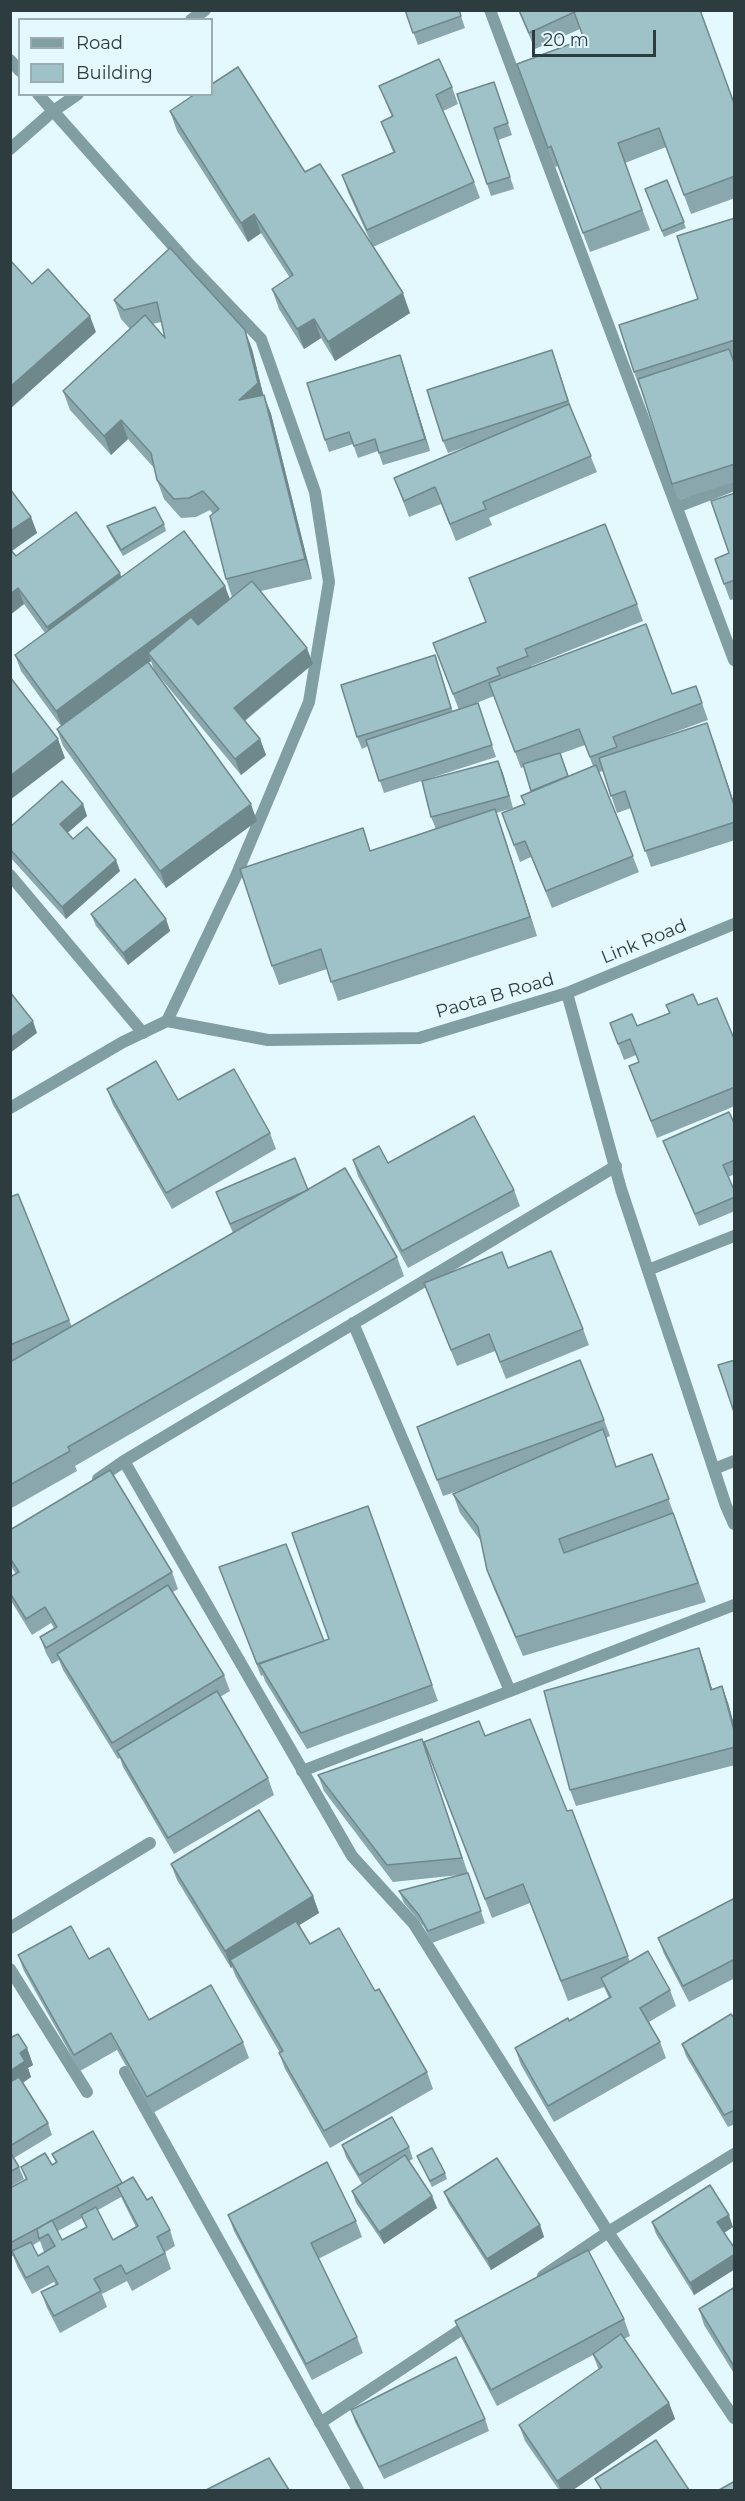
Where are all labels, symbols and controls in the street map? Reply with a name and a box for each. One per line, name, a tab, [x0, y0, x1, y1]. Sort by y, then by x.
legend	[18, 18, 213, 96]
scale bar	[535, 18, 660, 56]
text: 20 m	[543, 29, 589, 51]
text: Road	[76, 32, 123, 54]
text: Building	[76, 62, 153, 84]
street label: Link Road	[598, 915, 690, 969]
street label: Paota B Road	[433, 969, 557, 1023]

